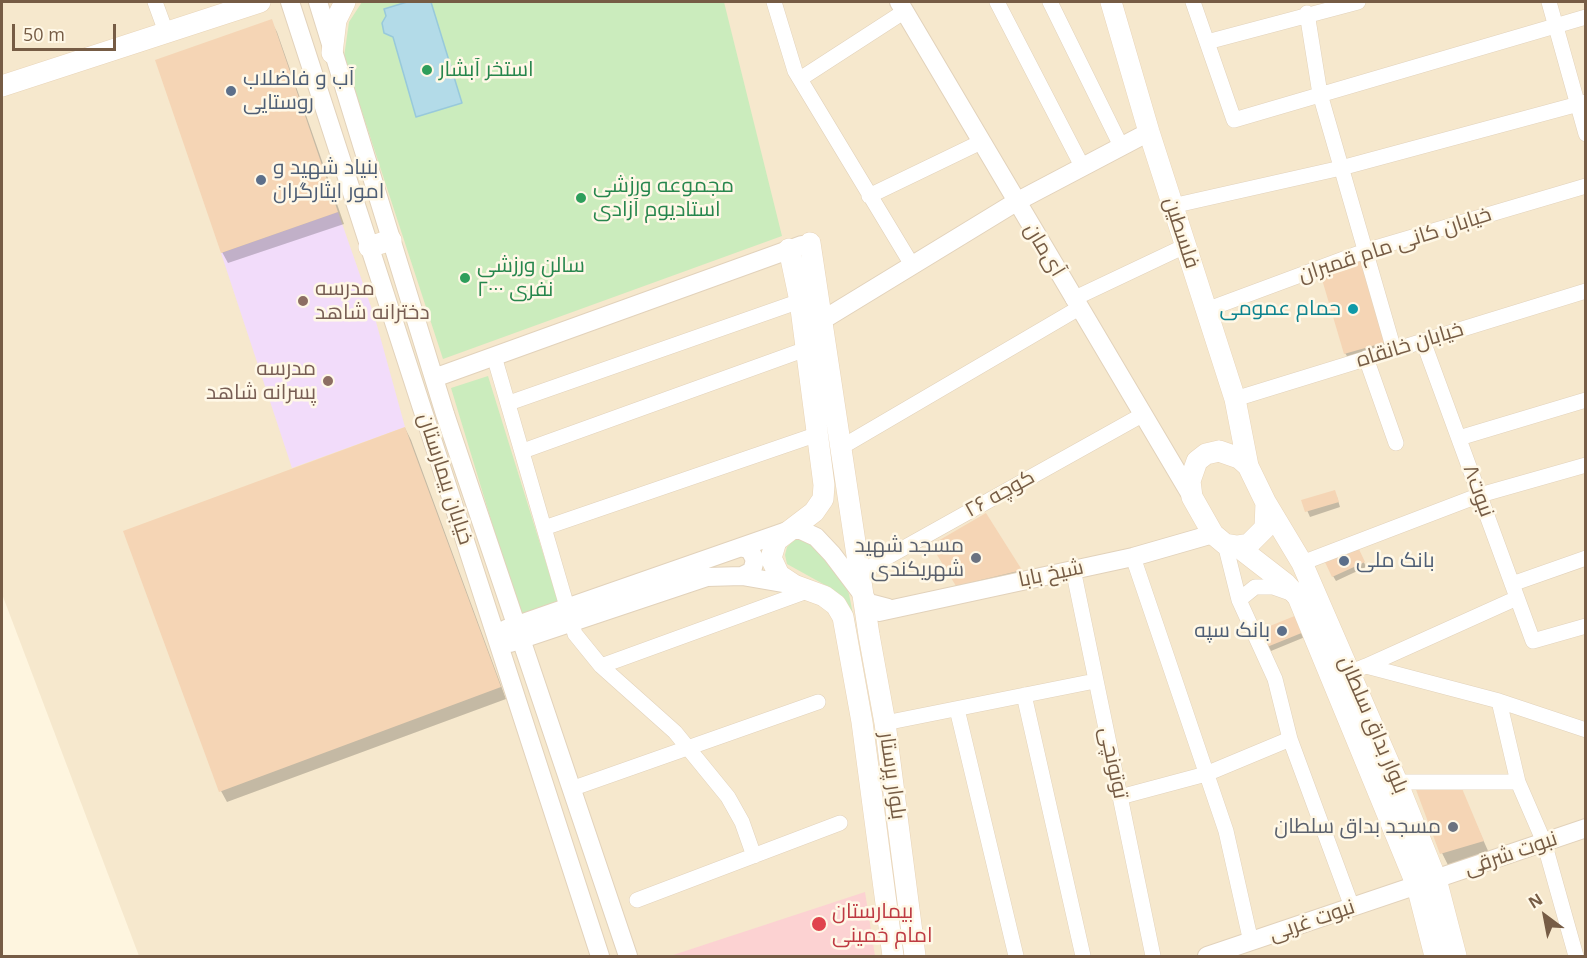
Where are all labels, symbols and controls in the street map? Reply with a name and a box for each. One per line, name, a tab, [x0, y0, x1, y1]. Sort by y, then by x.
scale bar	[15, 12, 118, 50]
text: 50 m	[23, 22, 65, 46]
place label: استخر آبشار	[439, 57, 534, 83]
marker: استخر آبشار	[420, 63, 434, 77]
place label: آب و فاضلاب روستایی	[243, 66, 354, 116]
marker: آب و فاضلاب روستایی	[224, 84, 238, 98]
place label: بنیاد شهید و امور ایثارگران	[273, 155, 385, 205]
marker: بنیاد شهید و امور ایثارگران	[254, 173, 268, 187]
place label: مجموعه ورزشی استادیوم آزادی	[593, 173, 734, 223]
marker: مجموعه ورزشی استادیوم آزادی	[574, 191, 588, 205]
street label: فلسطین	[1158, 194, 1204, 272]
street label: خیابان کانی مام قمبران	[1295, 202, 1495, 288]
street label: آی‌مان	[1018, 219, 1070, 281]
place label: سالن ورزشی ۲۰۰۰ نفری	[477, 253, 585, 303]
marker: سالن ورزشی ۲۰۰۰ نفری	[458, 271, 472, 285]
place label: مدرسه دخترانه شاهد	[315, 276, 430, 326]
marker: مدرسه دخترانه شاهد	[296, 294, 310, 308]
place label: حمام عمومی	[1220, 296, 1341, 322]
marker: حمام عمومی	[1346, 302, 1360, 316]
street label: خیابان خانقاه	[1353, 317, 1467, 373]
place label: مدرسه پسرانه شاهد	[206, 356, 316, 406]
marker: مدرسه پسرانه شاهد	[321, 374, 335, 388]
street label: خیابان بیمارستان	[412, 410, 478, 548]
street label: نبوت۸	[1457, 462, 1499, 520]
street label: کوچه ۲۶	[961, 465, 1039, 523]
place label: مسجد شهید شهریکندی	[854, 533, 964, 583]
place label: بانک ملی	[1356, 548, 1435, 574]
marker: مسجد شهید شهریکندی	[969, 551, 983, 565]
marker: بانک ملی	[1337, 554, 1351, 568]
street label: شیخ بابا	[1016, 555, 1086, 593]
place label: بانک سپه	[1194, 618, 1270, 644]
marker: بانک سپه	[1275, 624, 1289, 638]
street label: بلوار بداق سلطان	[1333, 653, 1413, 797]
street label: توتونچی	[1093, 725, 1133, 801]
street label: بلوار پرستار	[873, 731, 911, 821]
place label: مسجد بداق سلطان	[1274, 814, 1441, 840]
marker: مسجد بداق سلطان	[1446, 820, 1460, 834]
street label: نبوت شرقی	[1461, 826, 1561, 882]
north arrow	[1515, 886, 1575, 946]
text: N	[1524, 888, 1547, 914]
street label: نبوت غربی	[1266, 895, 1358, 947]
place label: بیمارستان امام خمینی	[832, 899, 933, 949]
marker: بیمارستان امام خمینی	[810, 915, 828, 933]

